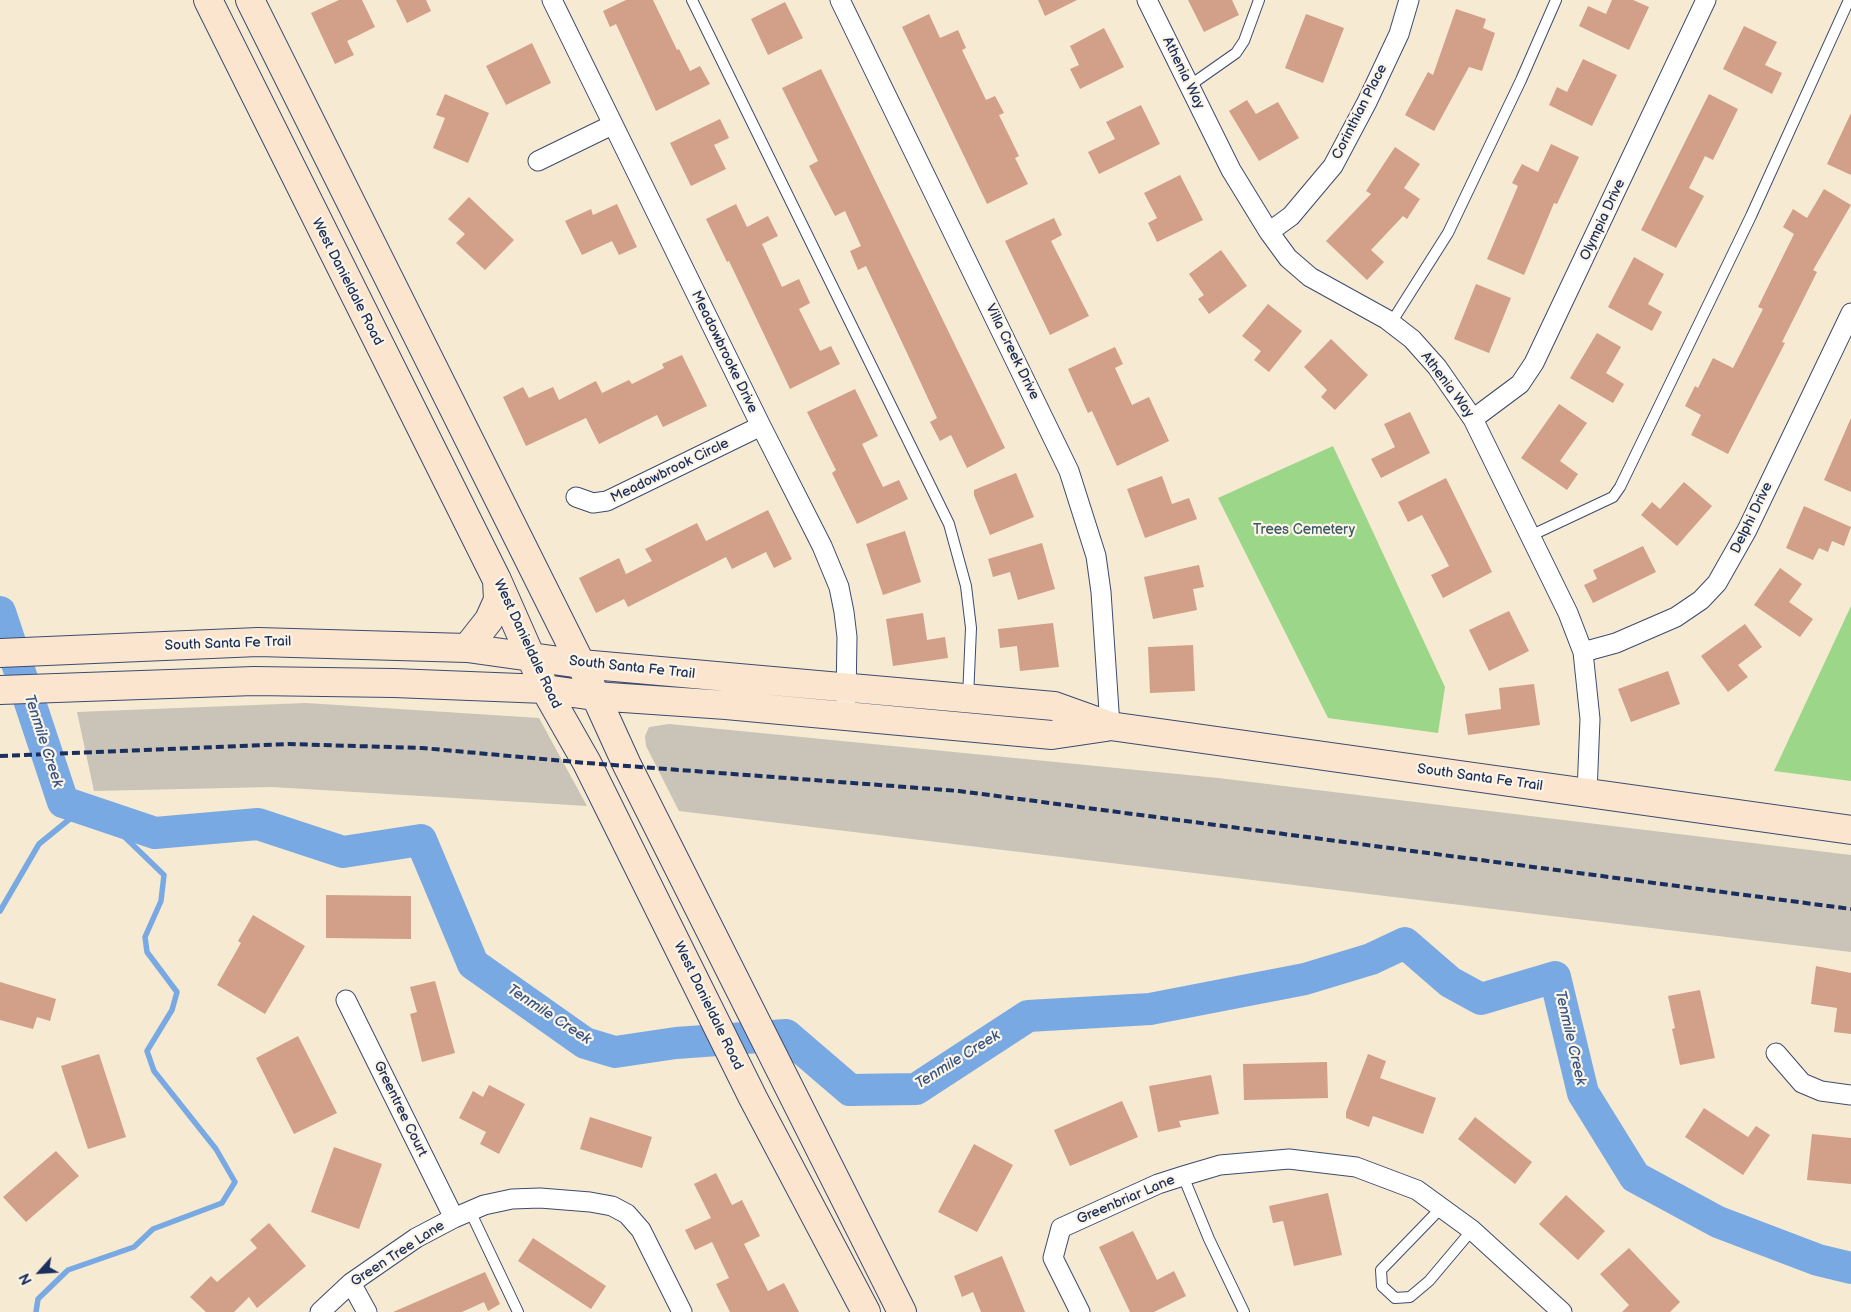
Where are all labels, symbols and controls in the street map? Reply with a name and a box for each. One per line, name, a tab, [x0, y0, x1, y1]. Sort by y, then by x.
street label: Athenia Way	[1158, 34, 1208, 112]
street label: Corinthian Place	[1329, 62, 1391, 162]
street label: Olympia Drive	[1577, 177, 1629, 263]
street label: West Danieldale Road	[308, 216, 386, 348]
street label: Meadowbrooke Drive	[687, 288, 761, 416]
street label: Villa Creek Drive	[982, 301, 1042, 403]
street label: Athenia Way	[1417, 349, 1477, 421]
street label: Meadowbrook Circle	[608, 435, 732, 507]
street label: Delphi Drive	[1728, 480, 1776, 556]
park label: Trees Cemetery	[1253, 522, 1355, 538]
street label: West Danieldale Road	[490, 577, 564, 711]
street label: South Santa Fe Trail	[164, 633, 292, 655]
street label: South Santa Fe Trail	[568, 653, 696, 683]
water label: Tenmile Creek	[19, 692, 67, 790]
street label: South Santa Fe Trail	[1416, 761, 1544, 795]
street label: West Danieldale Road	[670, 939, 746, 1073]
water label: Tenmile Creek	[504, 981, 594, 1049]
water label: Tenmile Creek	[1550, 989, 1590, 1087]
water label: Tenmile Creek	[912, 1027, 1004, 1093]
street label: Greentree Court	[370, 1058, 430, 1160]
street label: Greenbriar Lane	[1075, 1172, 1177, 1228]
street label: Green Tree Lane	[348, 1217, 448, 1291]
north arrow	[15, 1247, 65, 1297]
text: N	[16, 1270, 36, 1287]

